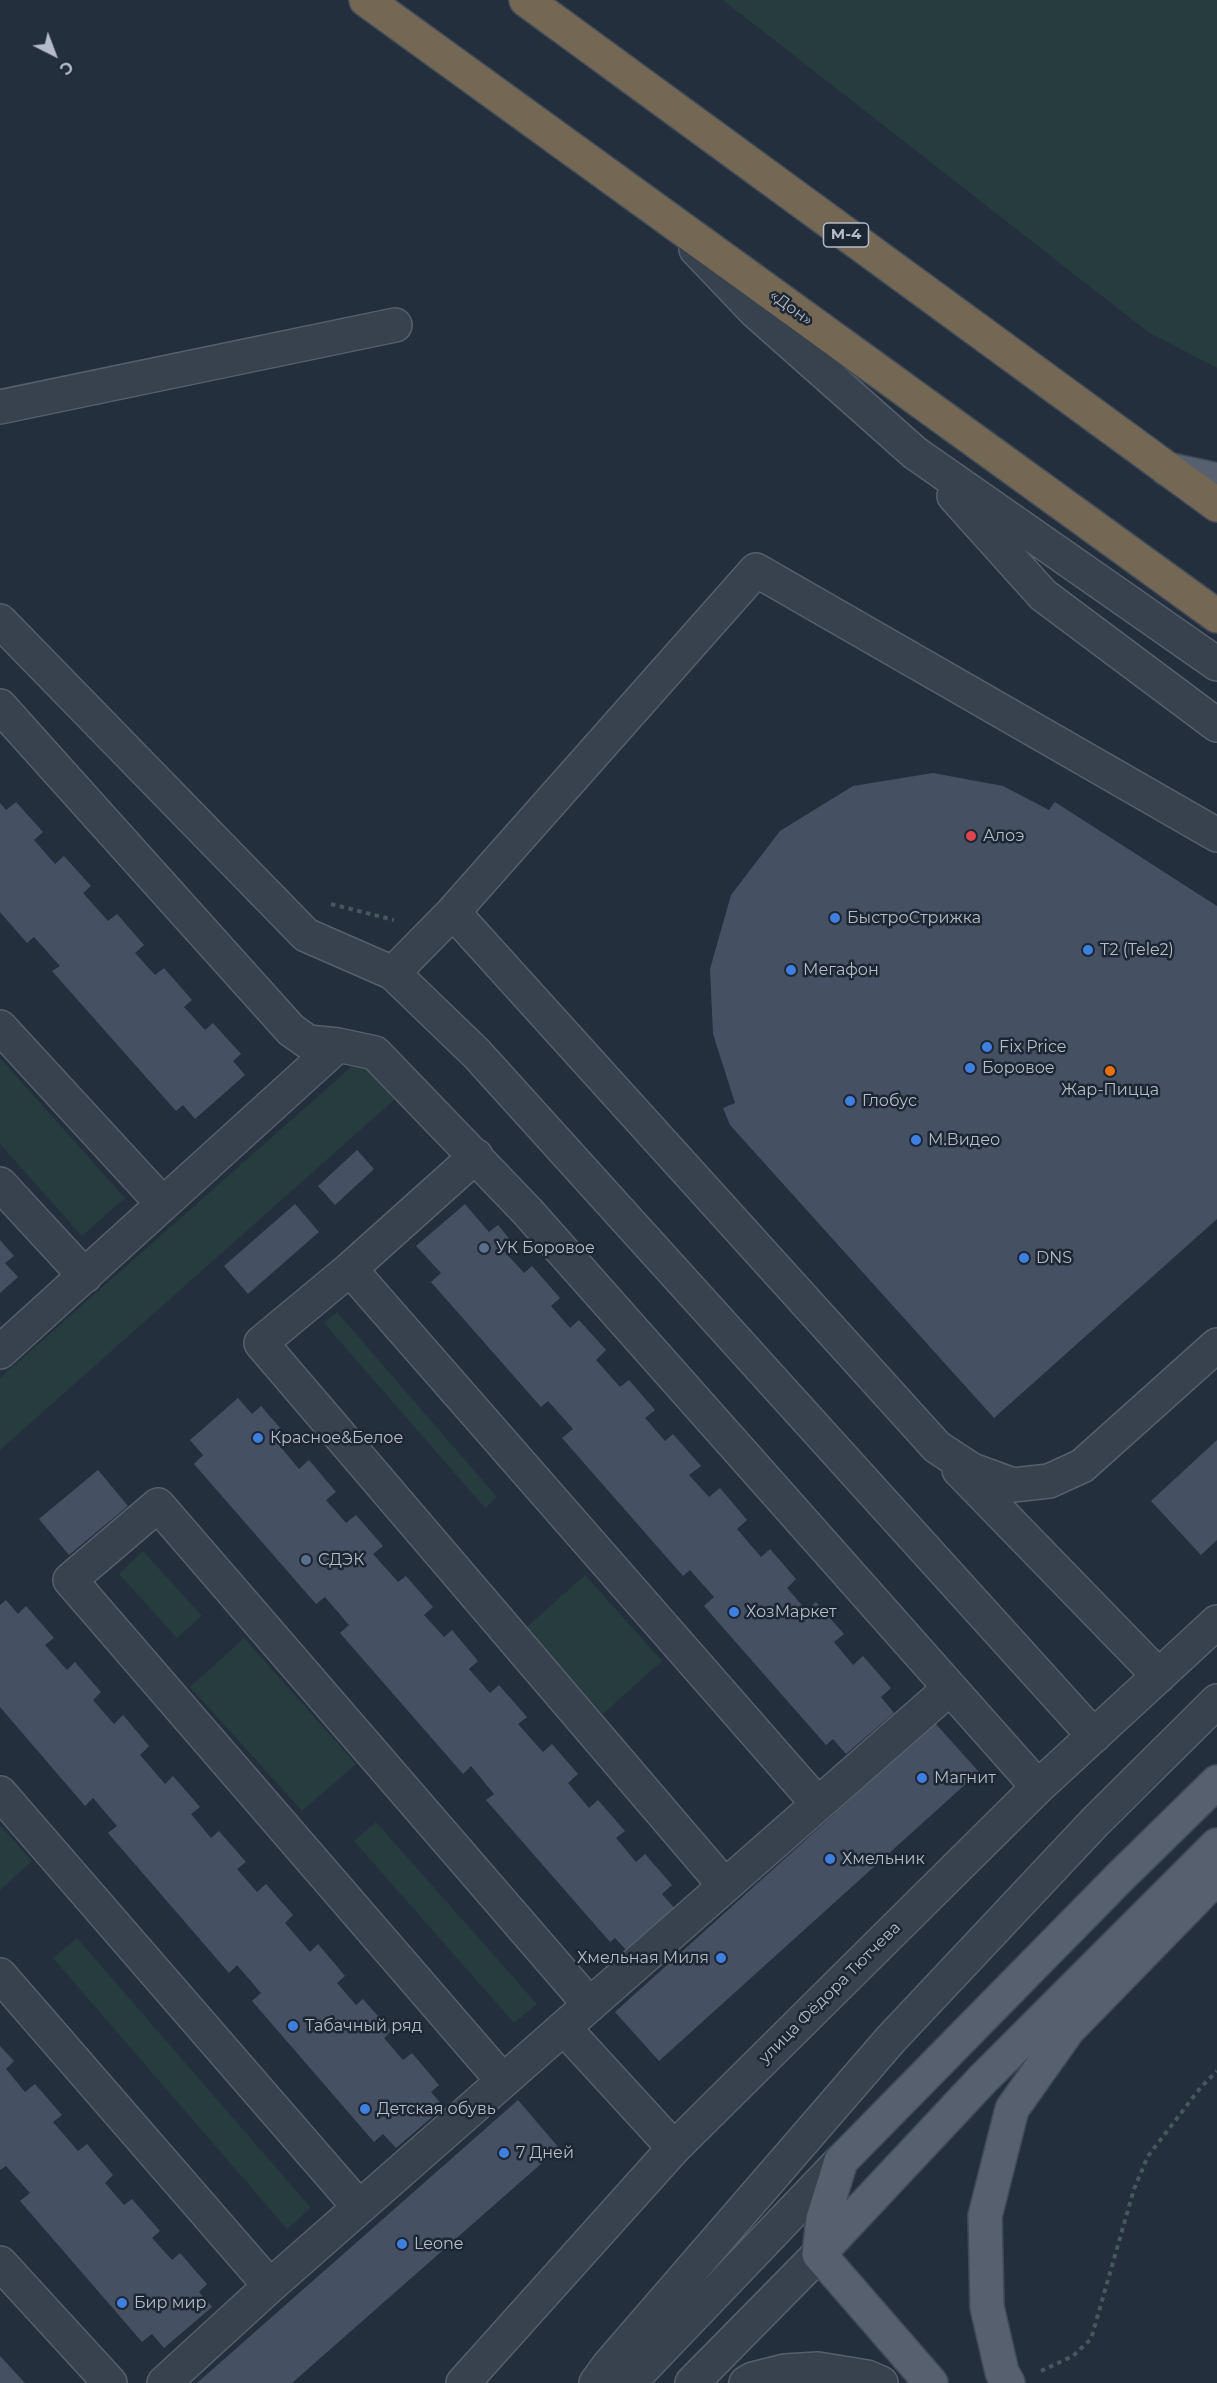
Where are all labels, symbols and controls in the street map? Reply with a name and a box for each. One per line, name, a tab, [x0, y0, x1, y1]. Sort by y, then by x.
north arrow	[24, 24, 84, 84]
text: С	[56, 57, 77, 79]
road number: М-4	[824, 223, 868, 247]
street label: «Дон»	[766, 286, 816, 330]
place label: Алоэ	[983, 826, 1024, 846]
marker: Алоэ	[964, 829, 978, 843]
place label: БыстроСтрижка	[847, 908, 981, 928]
marker: БыстроСтрижка	[828, 911, 842, 925]
place label: T2 (Tele2)	[1100, 940, 1174, 960]
marker: T2 (Tele2)	[1081, 943, 1095, 957]
place label: Мегафон	[803, 960, 879, 980]
marker: Мегафон	[784, 963, 798, 977]
place label: Fix Price	[999, 1037, 1066, 1057]
marker: Fix Price	[980, 1040, 994, 1054]
place label: Боровое	[982, 1058, 1055, 1078]
marker: Боровое	[963, 1061, 977, 1075]
marker: Жар-Пицца	[1103, 1064, 1117, 1078]
place label: Жар-Пицца	[1061, 1080, 1159, 1100]
place label: Глобус	[862, 1091, 917, 1111]
marker: Глобус	[843, 1094, 857, 1108]
place label: М.Видео	[928, 1130, 1000, 1150]
marker: М.Видео	[909, 1133, 923, 1147]
place label: УК Боровое	[496, 1238, 595, 1258]
marker: УК Боровое	[477, 1241, 491, 1255]
place label: DNS	[1036, 1248, 1072, 1268]
marker: DNS	[1017, 1251, 1031, 1265]
place label: Красное&Белое	[270, 1428, 403, 1448]
marker: Красное&Белое	[251, 1431, 265, 1445]
place label: СДЭК	[318, 1550, 364, 1570]
marker: СДЭК	[299, 1553, 313, 1567]
place label: ХозМаркет	[746, 1602, 836, 1622]
marker: ХозМаркет	[727, 1605, 741, 1619]
place label: Магнит	[934, 1768, 996, 1788]
marker: Магнит	[915, 1771, 929, 1785]
place label: Хмельник	[842, 1849, 925, 1869]
marker: Хмельник	[823, 1852, 837, 1866]
street label: улица Фёдора Тютчева	[755, 1918, 905, 2068]
place label: Хмельная Миля	[577, 1948, 709, 1968]
marker: Хмельная Миля	[714, 1951, 728, 1965]
place label: Табачный ряд	[305, 2016, 422, 2036]
marker: Табачный ряд	[286, 2019, 300, 2033]
place label: Детская обувь	[377, 2099, 496, 2119]
marker: Детская обувь	[358, 2102, 372, 2116]
place label: 7 Дней	[516, 2143, 574, 2163]
marker: 7 Дней	[497, 2146, 511, 2160]
place label: Leone	[414, 2234, 463, 2254]
marker: Leone	[395, 2237, 409, 2251]
place label: Бир мир	[134, 2293, 206, 2313]
marker: Бир мир	[115, 2296, 129, 2310]

